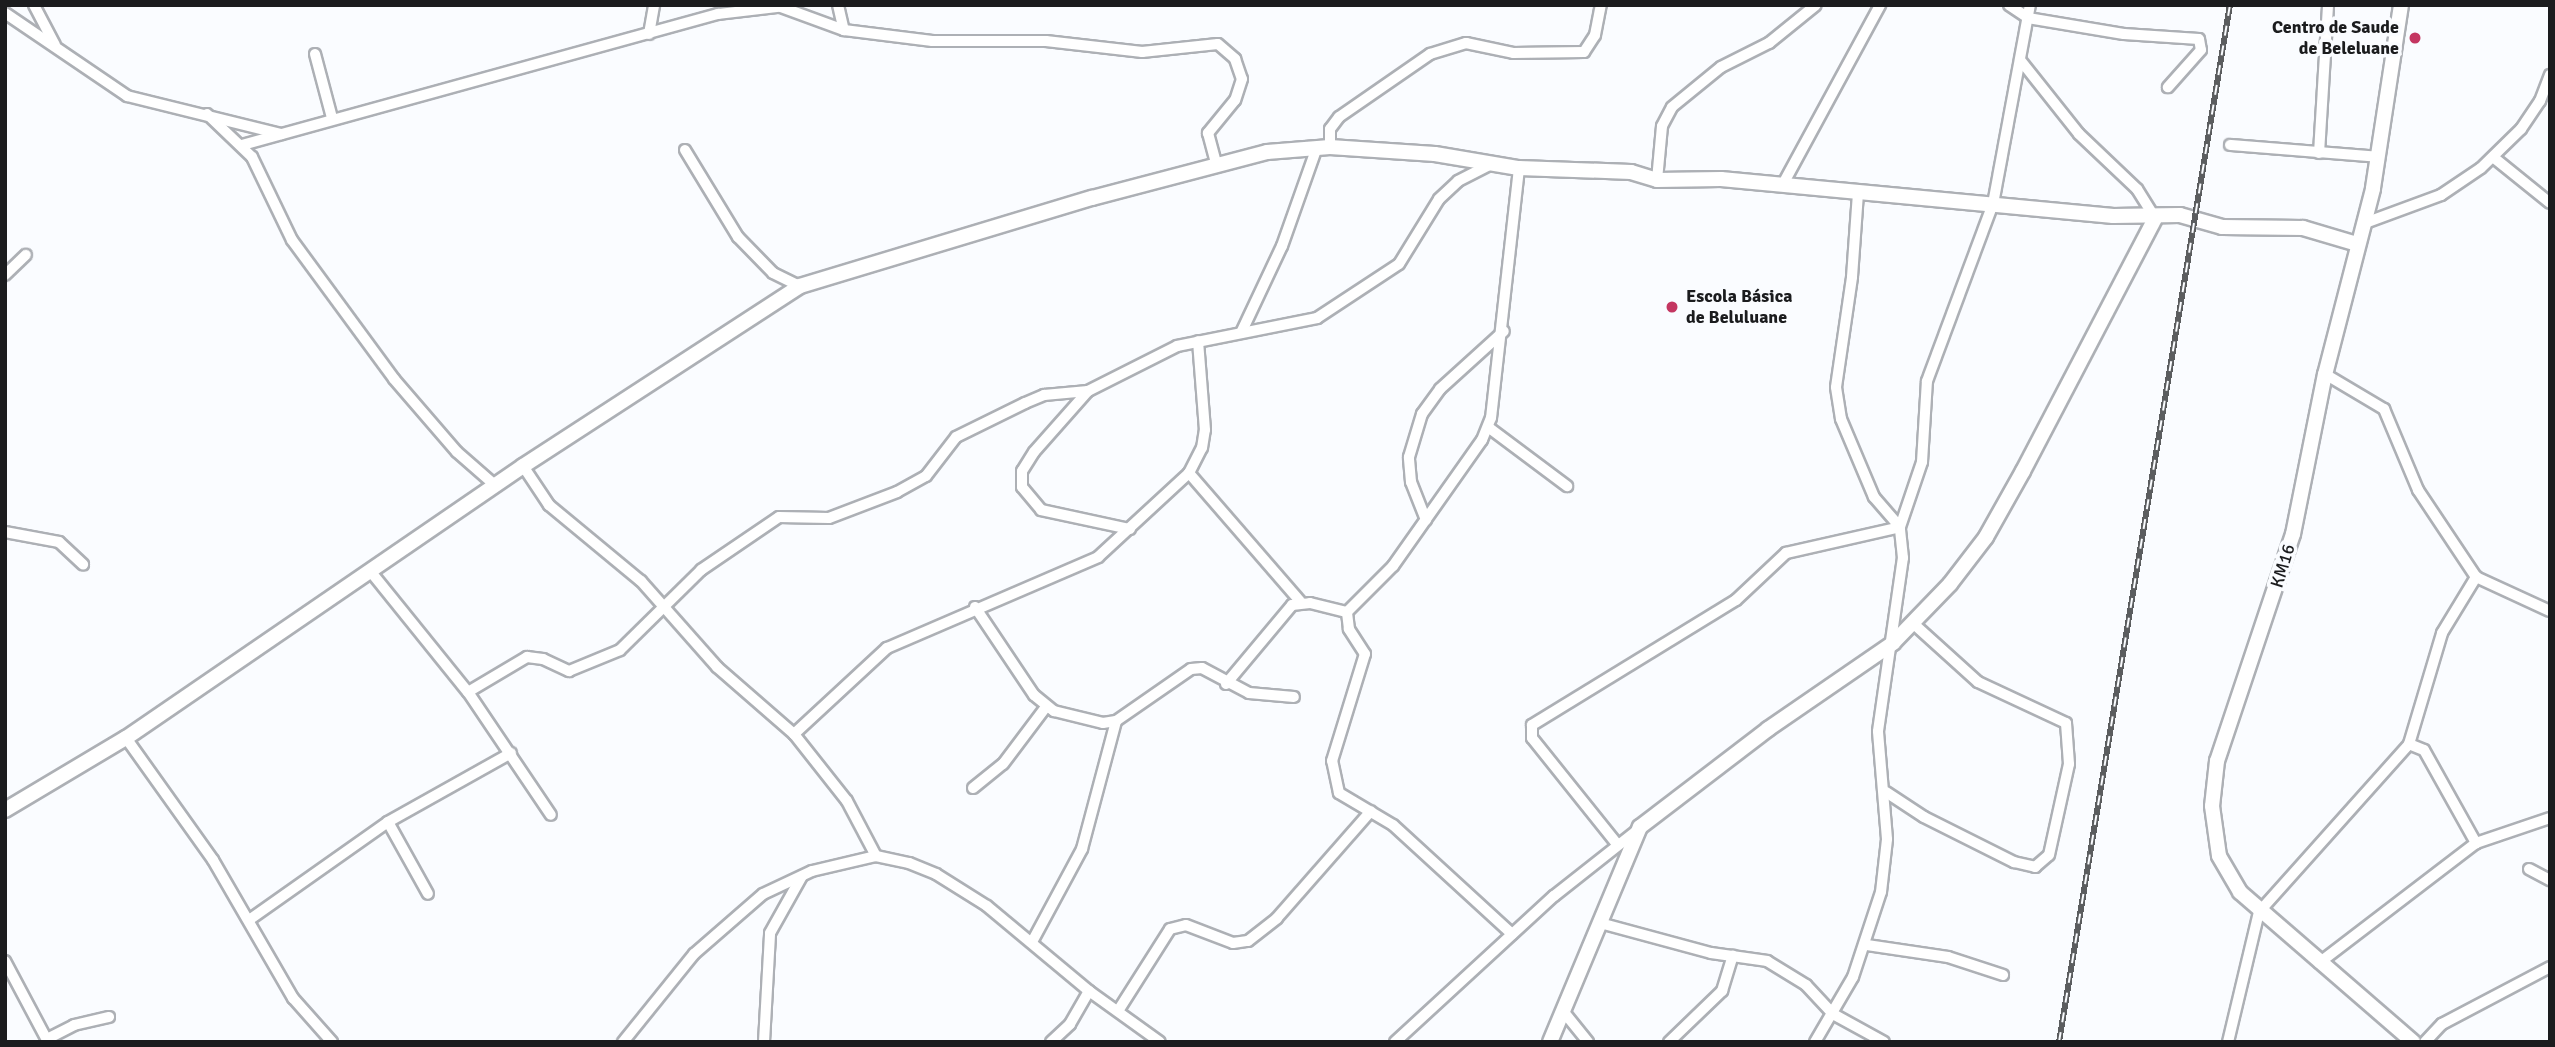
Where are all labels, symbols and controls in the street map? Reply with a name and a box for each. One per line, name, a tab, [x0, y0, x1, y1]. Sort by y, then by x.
place label: Centro de Saude de Beleluane	[2272, 17, 2399, 60]
marker: Centro de Saude de Beleluane	[2405, 28, 2425, 48]
place label: Escola Básica de Beluluane	[1686, 286, 1792, 328]
marker: Escola Básica de Beluluane	[1664, 299, 1680, 315]
street label: KM16	[2266, 541, 2300, 591]

